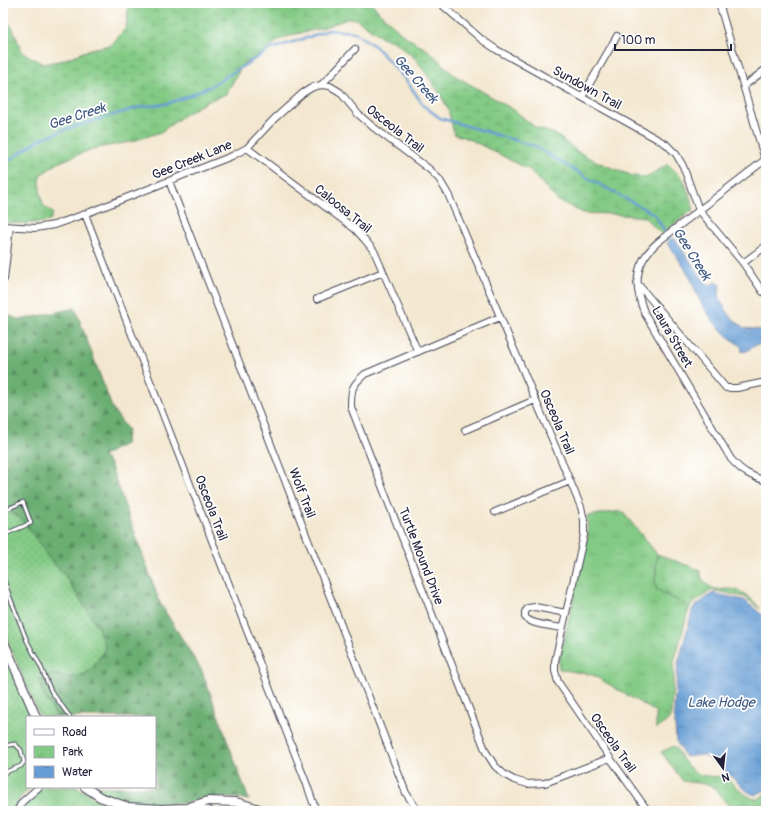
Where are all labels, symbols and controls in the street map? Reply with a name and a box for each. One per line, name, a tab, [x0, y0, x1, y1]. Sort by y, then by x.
scale bar	[615, 26, 731, 52]
text: 100 m	[621, 33, 656, 48]
water label: Gee Creek	[390, 51, 443, 108]
street label: Sundown Trail	[550, 63, 624, 113]
water label: Gee Creek	[46, 98, 109, 133]
street label: Osceola Trail	[363, 101, 427, 157]
street label: Gee Creek Lane	[150, 137, 235, 183]
street label: Caloosa Trail	[311, 181, 375, 237]
water label: Gee Creek	[669, 224, 715, 285]
street label: Laura Street	[648, 303, 696, 371]
street label: Osceola Trail	[536, 387, 578, 457]
street label: Wolf Trail	[285, 466, 319, 520]
street label: Osceola Trail	[191, 473, 231, 543]
street label: Turtle Mound Drive	[395, 505, 447, 607]
water label: Lake Hodge	[687, 694, 757, 711]
street label: Osceola Trail	[587, 710, 639, 776]
legend	[26, 716, 156, 788]
text: Road	[62, 725, 87, 740]
text: Park	[62, 745, 83, 760]
north arrow	[703, 748, 743, 788]
text: Water	[62, 765, 93, 780]
text: N	[720, 770, 731, 785]

